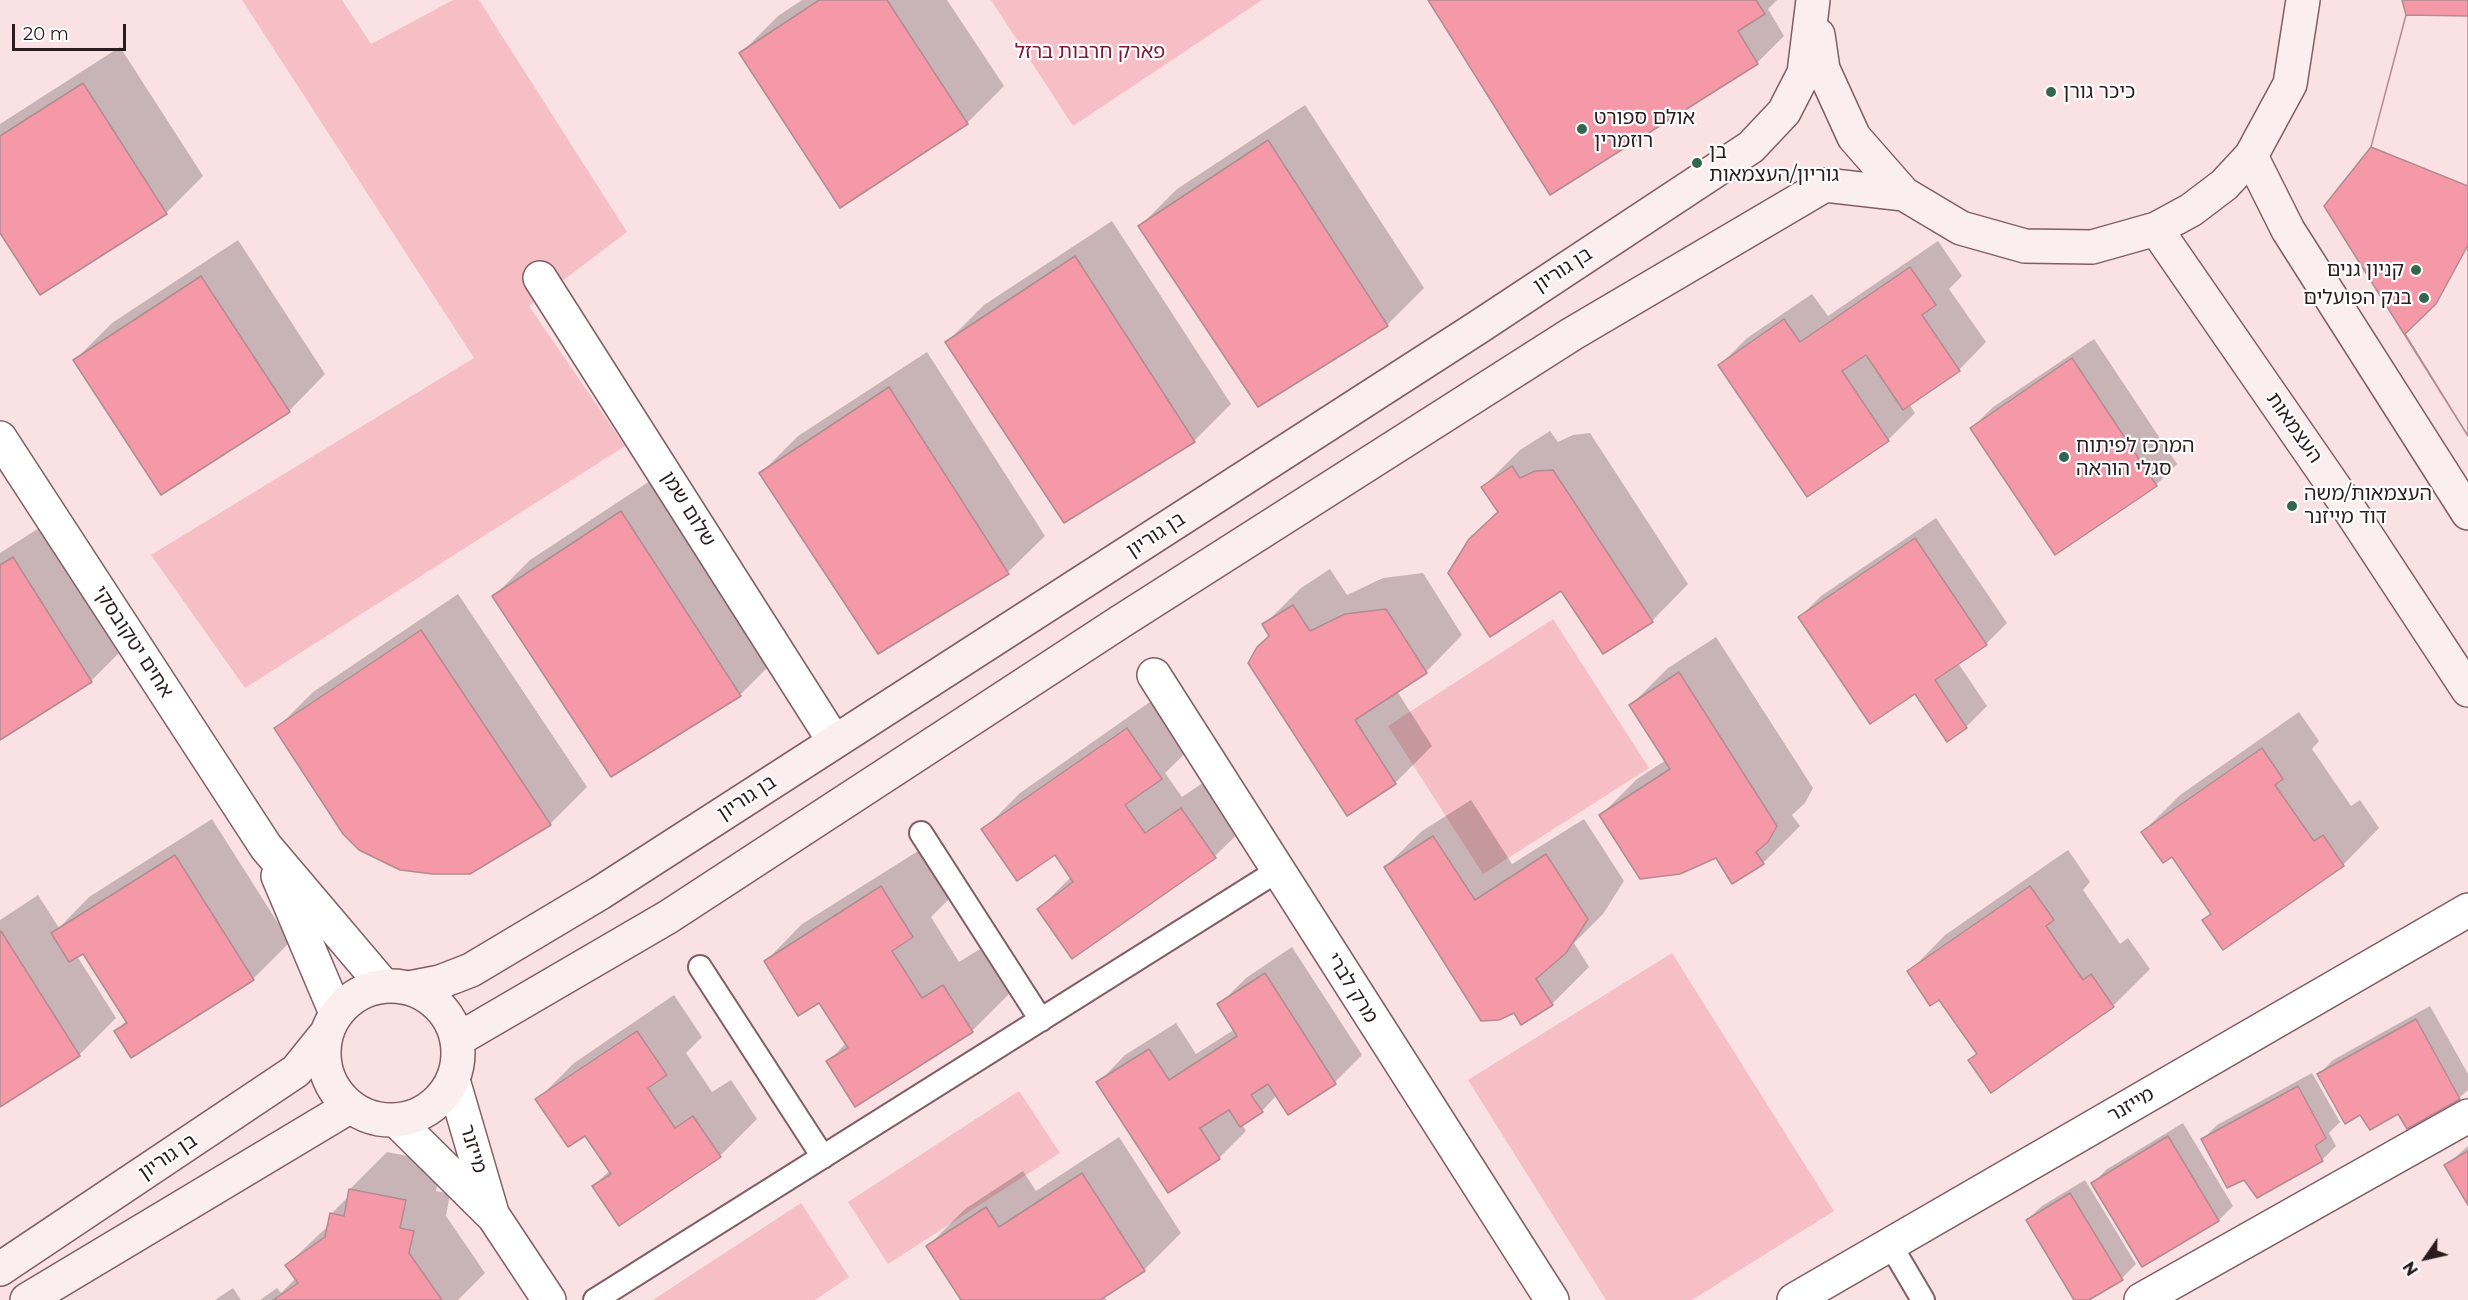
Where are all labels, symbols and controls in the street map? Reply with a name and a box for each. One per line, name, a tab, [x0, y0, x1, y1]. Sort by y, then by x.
scale bar	[15, 12, 129, 50]
text: 20 m	[23, 23, 69, 45]
park label: פארק חרבות ברזל	[1015, 40, 1165, 64]
place label: כיכר גורן	[2063, 80, 2135, 104]
marker: כיכר גורן	[2044, 85, 2058, 99]
place label: אולם ספורט רוזמרין	[1594, 106, 1695, 153]
marker: אולם ספורט רוזמרין	[1575, 122, 1589, 136]
place label: בן גוריון/העצמאות	[1709, 140, 1839, 187]
marker: בן גוריון/העצמאות	[1690, 156, 1704, 170]
street label: בן גוריון	[1529, 242, 1597, 298]
place label: קניון גנים	[2327, 258, 2404, 282]
marker: קניון גנים	[2409, 263, 2423, 277]
place label: בנק הפועלים	[2303, 286, 2412, 310]
marker: בנק הפועלים	[2417, 291, 2431, 305]
street label: העצמאות	[2261, 388, 2327, 468]
place label: המרכז לפיתוח סגלי הוראה	[2076, 434, 2195, 481]
marker: המרכז לפיתוח סגלי הוראה	[2057, 450, 2071, 464]
street label: שלום שמן	[656, 467, 720, 551]
place label: העצמאות/משה דוד מייזנר	[2304, 482, 2432, 529]
marker: העצמאות/משה דוד מייזנר	[2285, 499, 2299, 513]
street label: בן גוריון	[1122, 507, 1190, 563]
street label: אחים יטקובסקי	[88, 581, 178, 703]
street label: בן גוריון	[713, 770, 781, 826]
street label: מרק לברי	[1321, 948, 1383, 1028]
street label: מייזנר	[2104, 1082, 2158, 1128]
street label: מייזנר	[454, 1122, 492, 1176]
street label: בן גוריון	[134, 1129, 202, 1185]
north arrow	[2396, 1228, 2456, 1288]
text: N	[2399, 1258, 2422, 1279]

